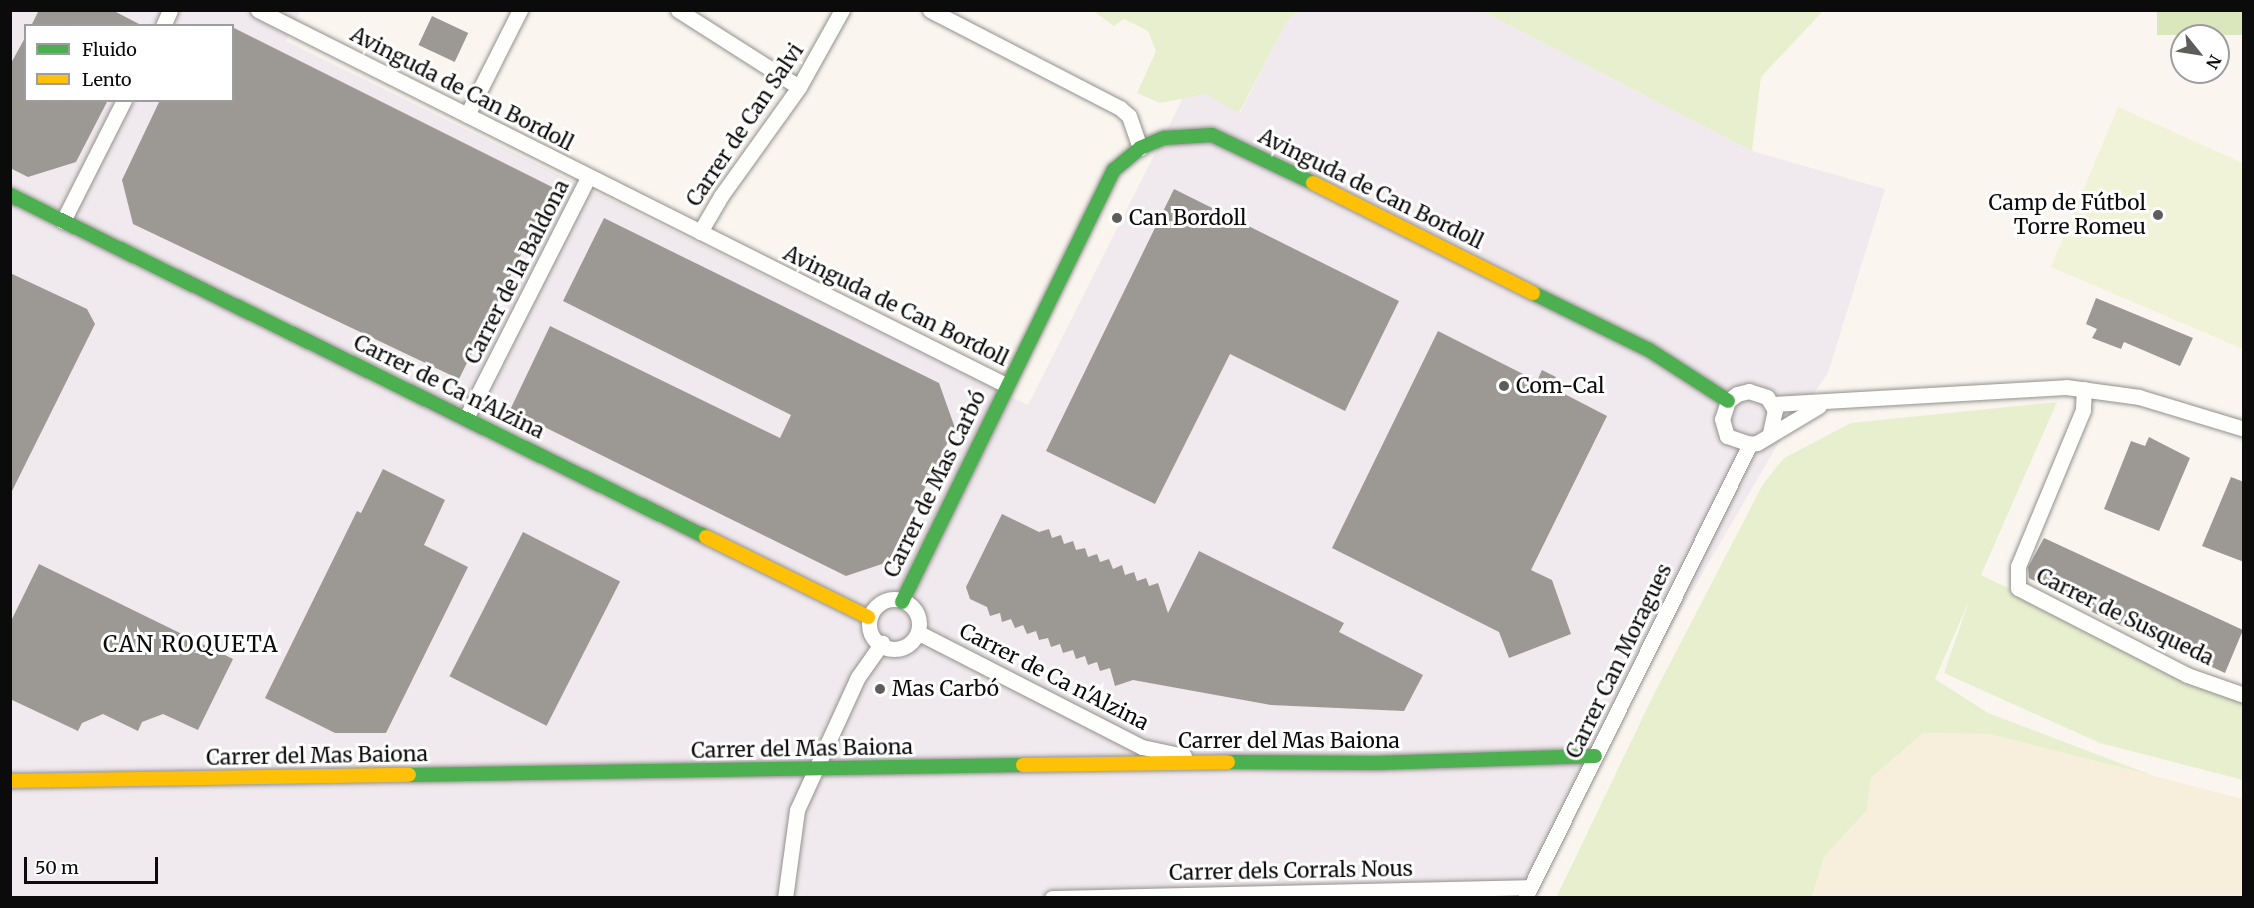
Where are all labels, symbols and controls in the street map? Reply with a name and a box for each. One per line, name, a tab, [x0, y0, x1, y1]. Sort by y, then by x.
street label: Avinguda de Can Bordoll	[346, 22, 578, 156]
legend	[24, 24, 234, 102]
north arrow	[2170, 24, 2230, 84]
text: Fluido	[82, 38, 137, 61]
street label: Carrer de Can Salvi	[681, 39, 809, 211]
text: N	[2202, 52, 2226, 72]
text: Lento	[82, 68, 132, 91]
street label: Avinguda de Can Bordoll	[1254, 124, 1488, 254]
street label: Carrer de la Baldona	[460, 176, 574, 368]
place label: Camp de Fútbol Torre Romeu	[1989, 190, 2146, 240]
place label: Can Bordoll	[1129, 205, 1246, 231]
marker: Camp de Fútbol Torre Romeu	[2151, 208, 2165, 222]
marker: Can Bordoll	[1110, 211, 1124, 225]
street label: Avinguda de Can Bordoll	[779, 241, 1013, 371]
street label: Carrer de Ca n'Alzina	[350, 330, 548, 444]
place label: Com-Cal	[1516, 373, 1605, 399]
marker: Com-Cal	[1497, 379, 1511, 393]
street label: Carrer de Mas Carbó	[879, 386, 991, 582]
street label: Carrer Can Moragues	[1561, 560, 1677, 762]
street label: Carrer de Susqueda	[2032, 563, 2218, 671]
street label: Carrer de Ca n'Alzina	[955, 618, 1153, 736]
district label: CAN ROQUETA	[103, 632, 279, 658]
place label: Mas Carbó	[892, 676, 999, 702]
marker: Mas Carbó	[873, 682, 887, 696]
street label: Carrer del Mas Baiona	[1178, 728, 1400, 754]
street label: Carrer del Mas Baiona	[691, 734, 913, 764]
street label: Carrer del Mas Baiona	[206, 741, 428, 771]
scale bar	[27, 845, 160, 883]
text: 50 m	[35, 856, 79, 879]
street label: Carrer dels Corrals Nous	[1169, 856, 1413, 886]

